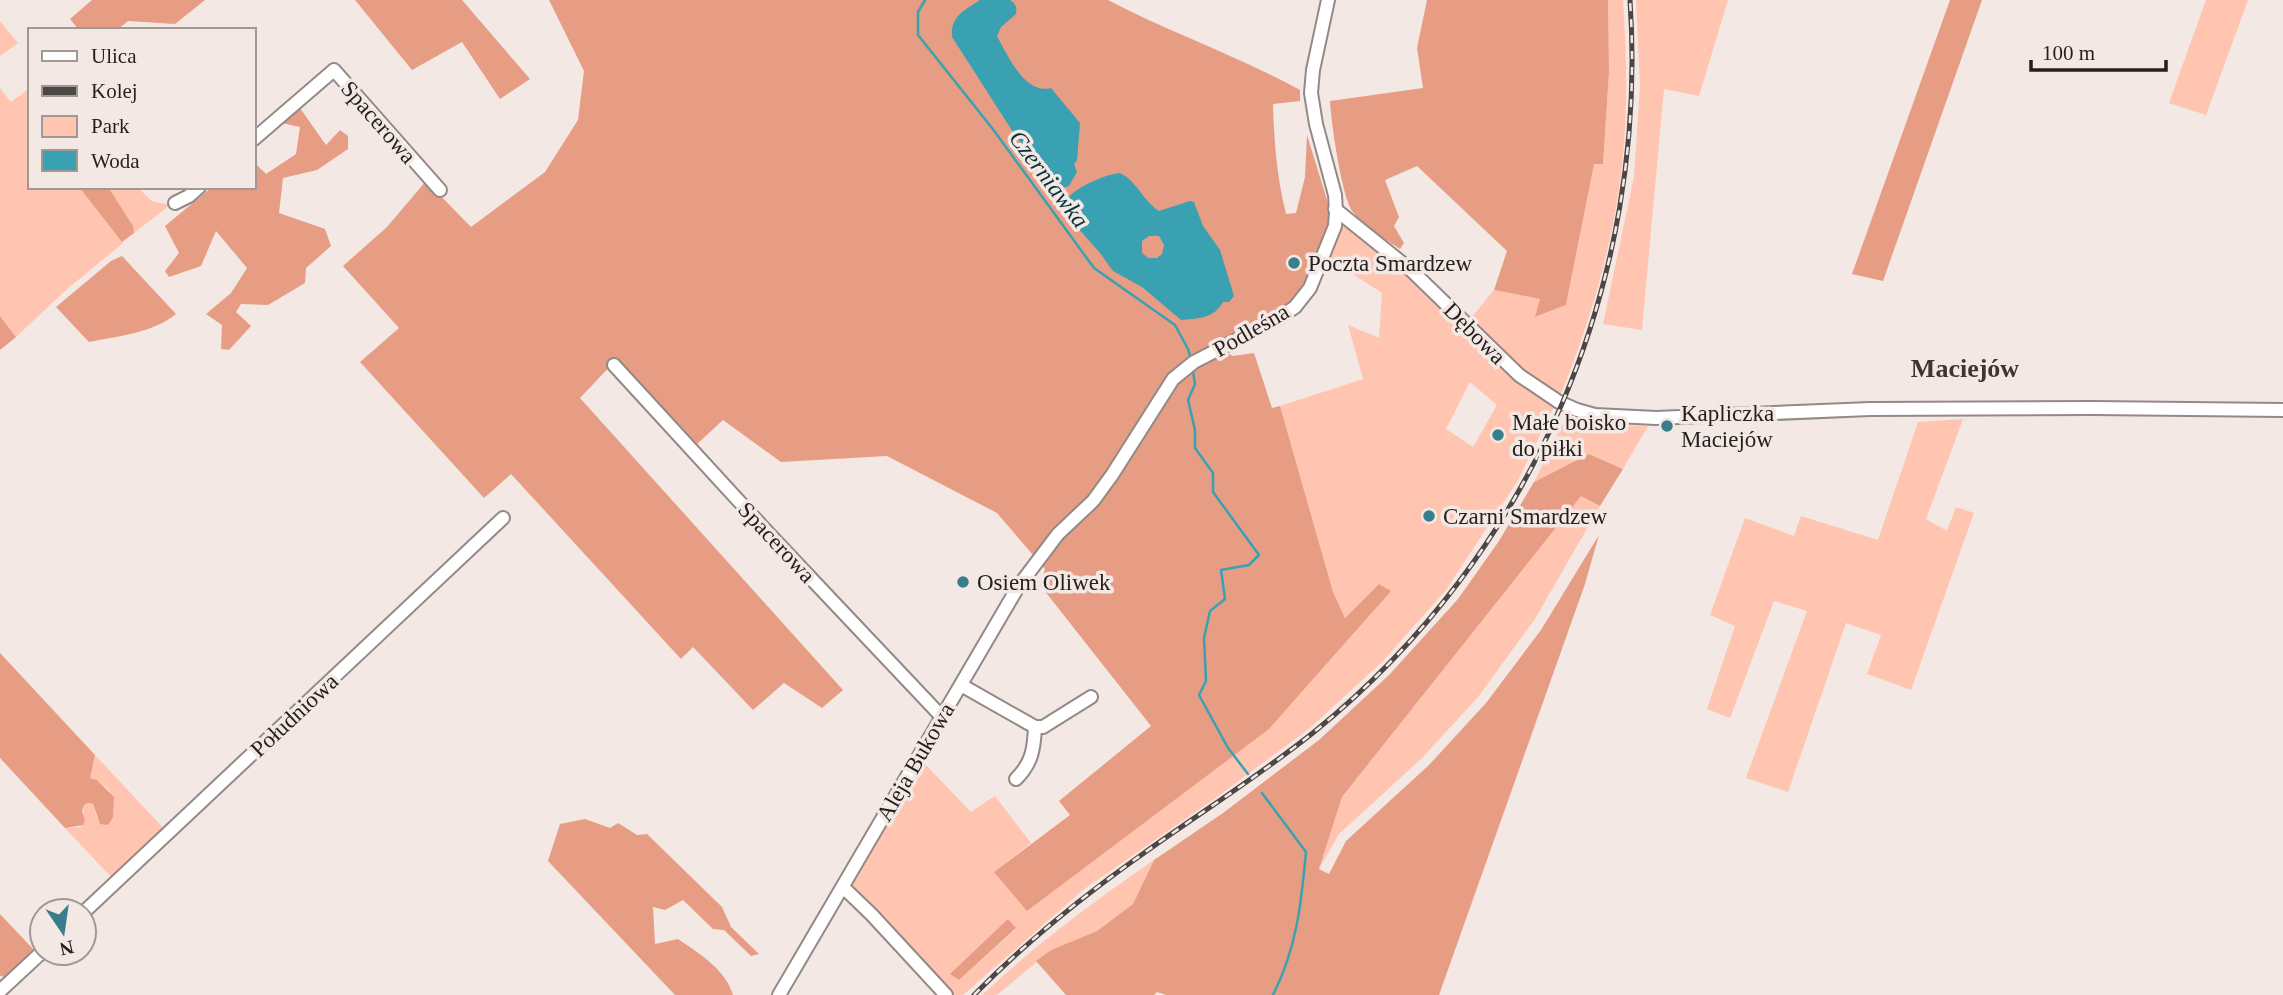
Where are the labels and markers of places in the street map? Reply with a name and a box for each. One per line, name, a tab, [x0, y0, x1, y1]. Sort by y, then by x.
place label: Poczta Smardzew	[1308, 251, 1473, 276]
marker: Poczta Smardzew	[1286, 255, 1302, 271]
place label: Kapliczka Maciejów	[1681, 401, 1774, 452]
place label: Małe boisko do piłki	[1512, 410, 1626, 461]
marker: Kapliczka Maciejów	[1659, 418, 1675, 434]
marker: Małe boisko do piłki	[1490, 427, 1506, 443]
place label: Czarni Smardzew	[1443, 504, 1608, 529]
marker: Czarni Smardzew	[1421, 508, 1437, 524]
place label: Osiem Oliwek	[977, 570, 1111, 595]
marker: Osiem Oliwek	[955, 574, 971, 590]

